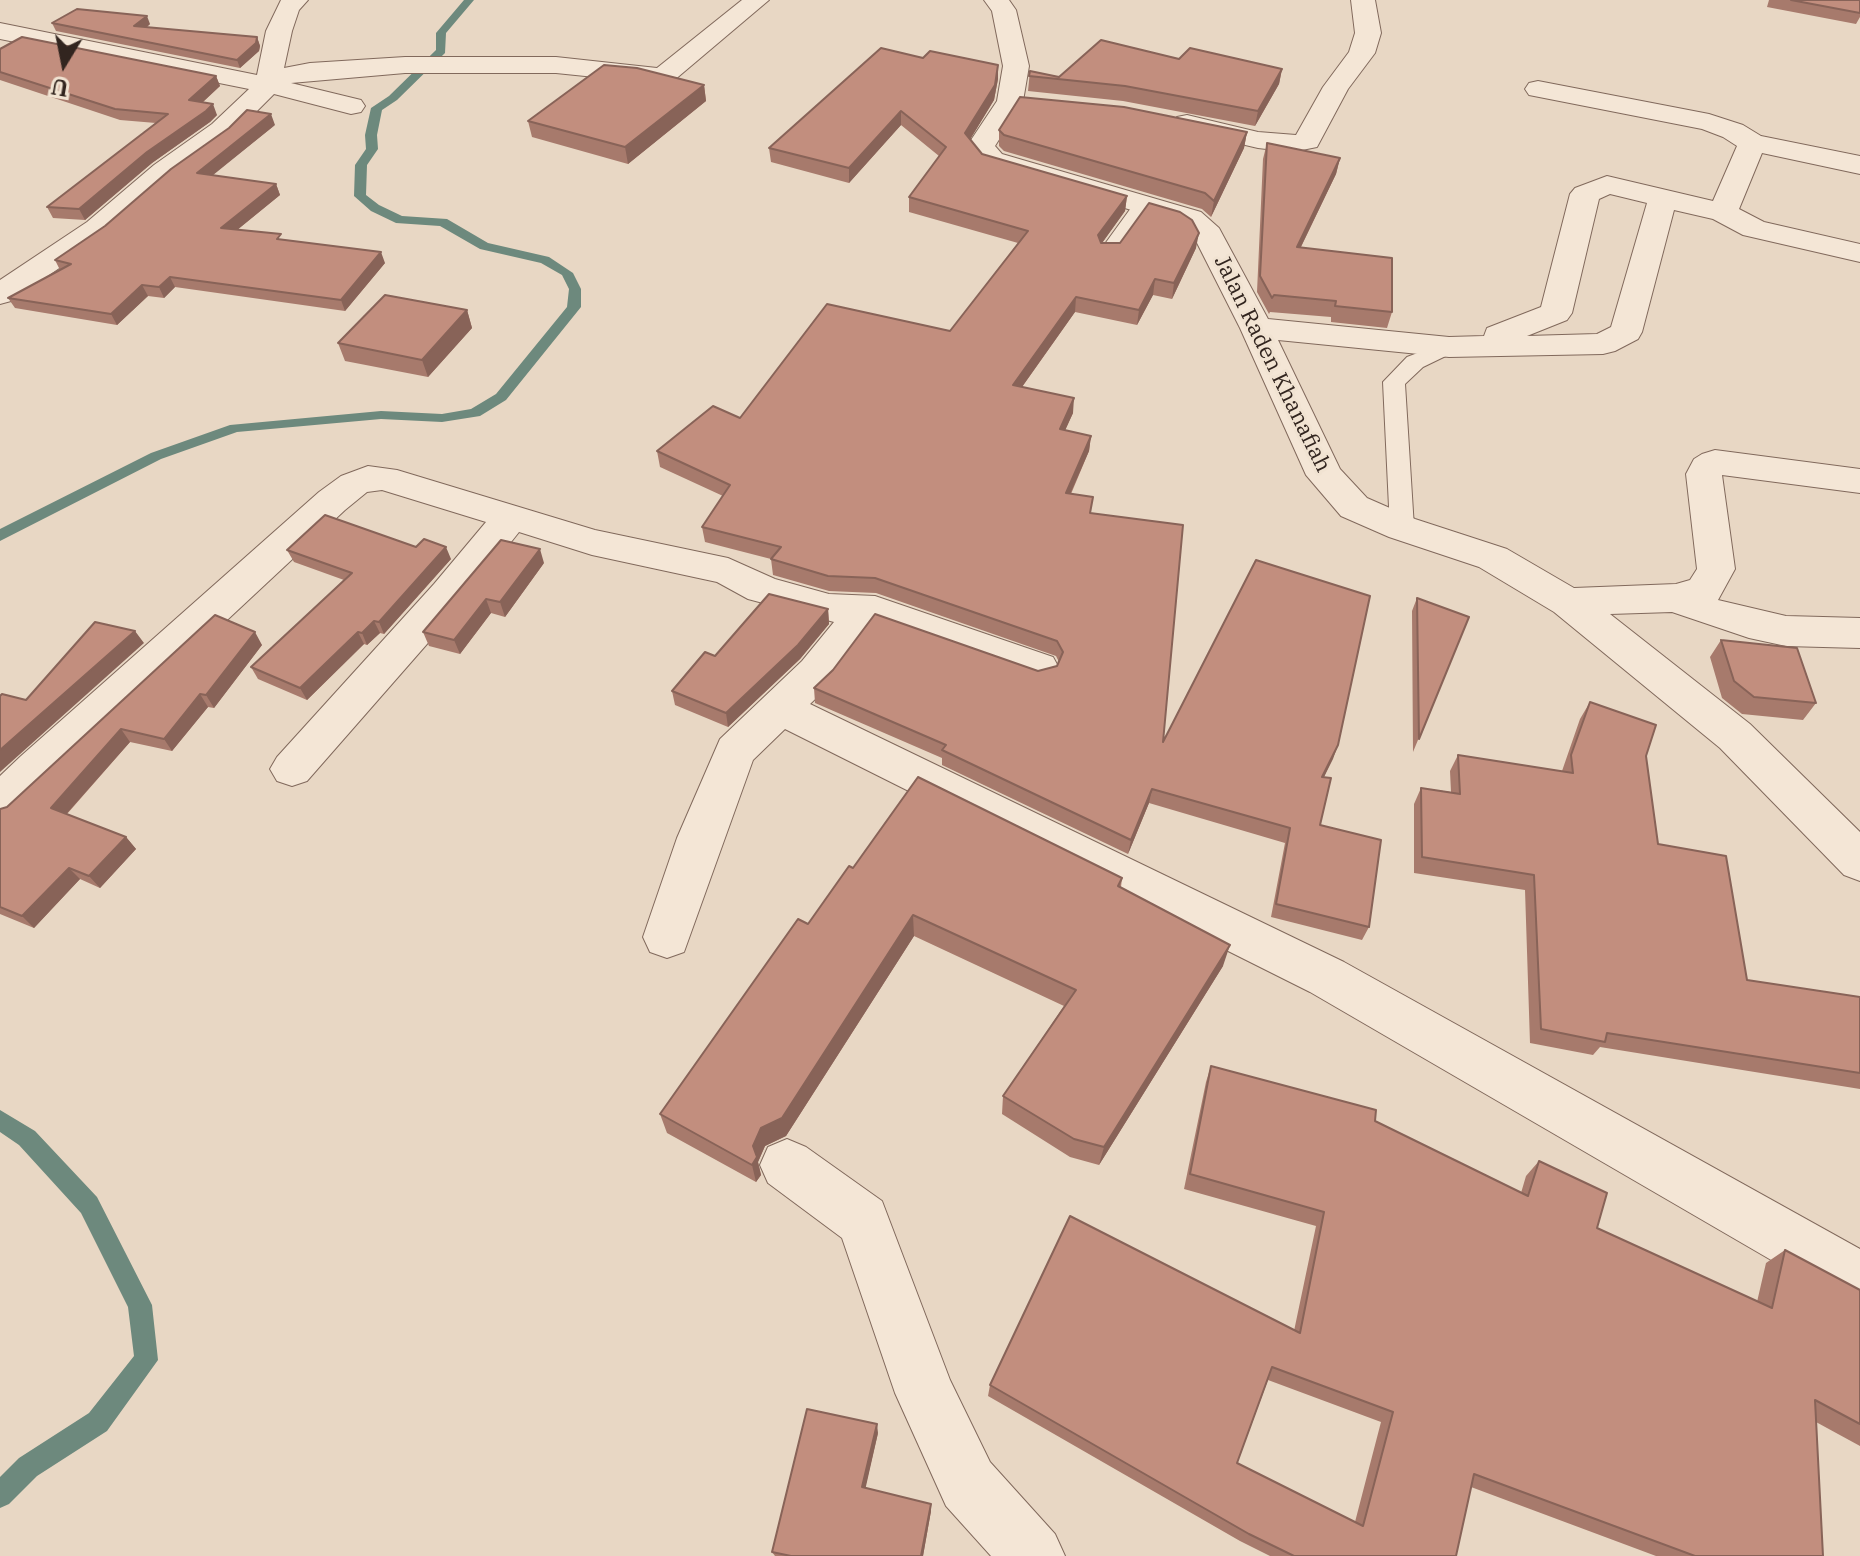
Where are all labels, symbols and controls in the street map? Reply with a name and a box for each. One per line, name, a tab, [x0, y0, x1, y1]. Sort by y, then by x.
north arrow	[24, 24, 104, 104]
text: U	[49, 72, 71, 104]
street label: Jalan Raden Khanafiah	[1208, 251, 1336, 477]

